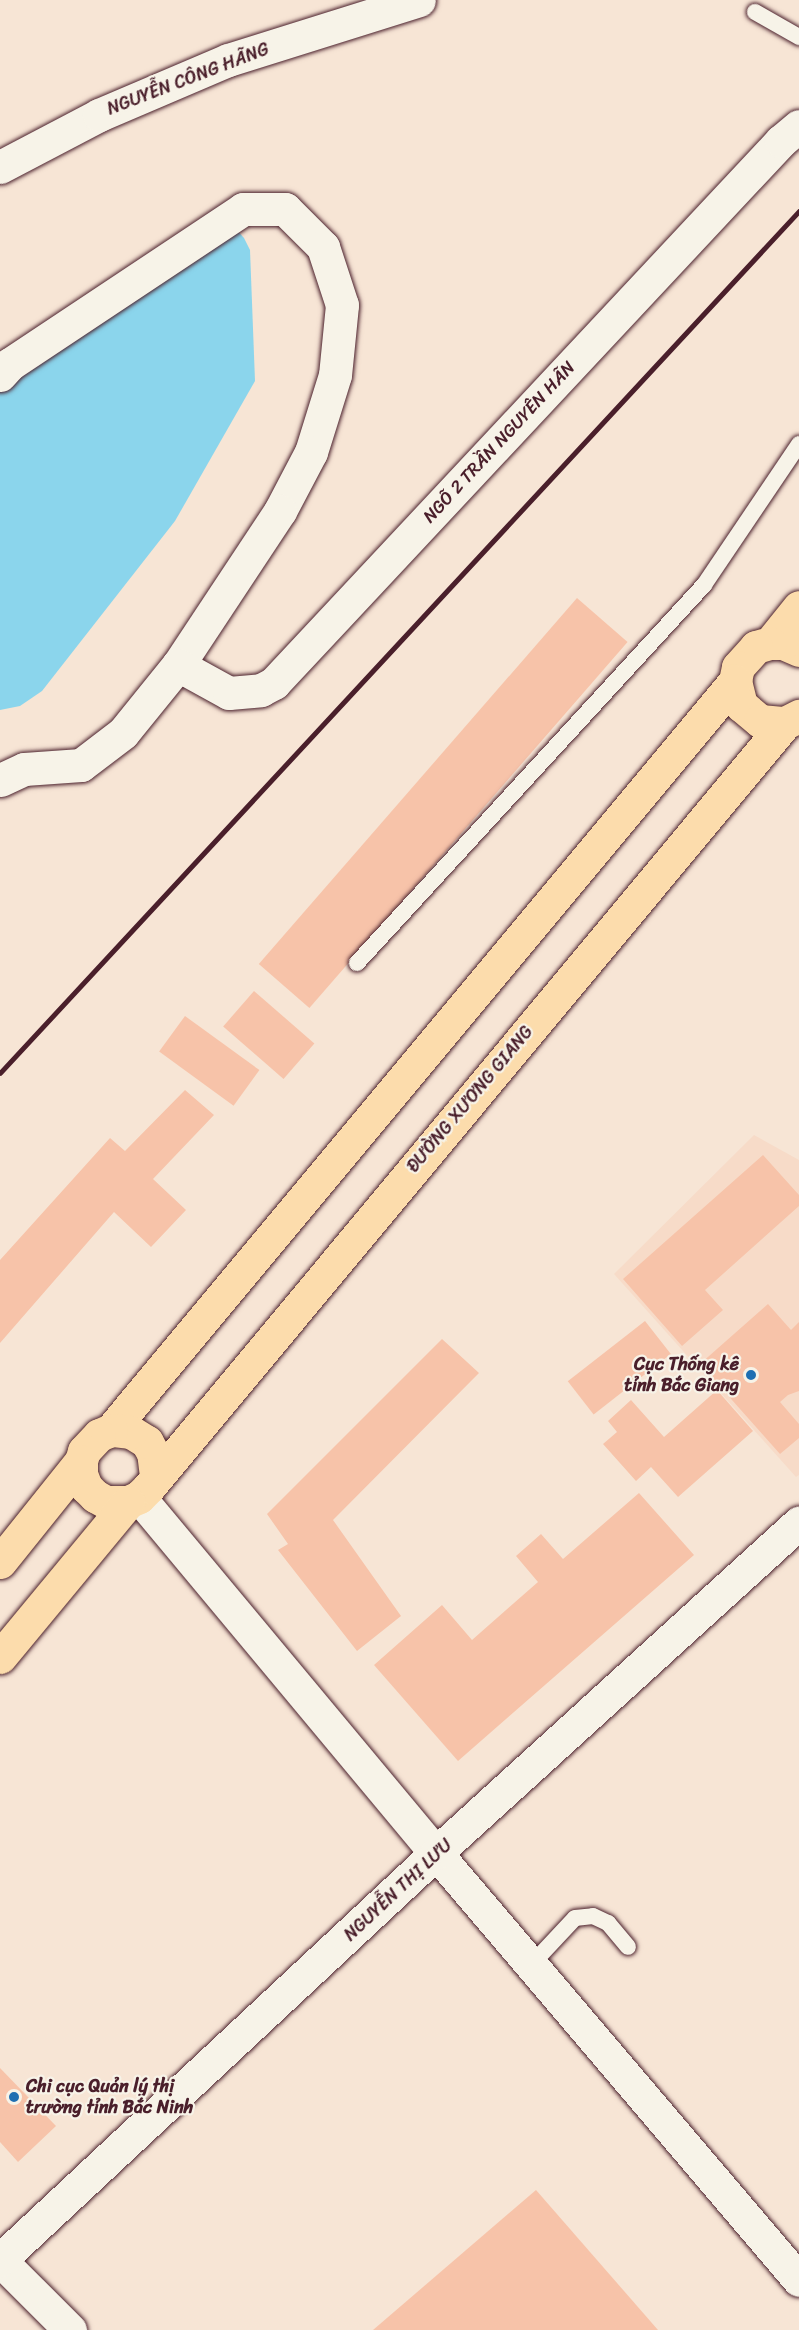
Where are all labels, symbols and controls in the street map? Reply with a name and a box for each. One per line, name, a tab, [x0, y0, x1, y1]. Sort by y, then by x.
street label: NGUYỄN CÔNG HÃNG	[104, 38, 272, 120]
street label: NGÕ 2 TRẦN NGUYÊN HÃN	[418, 356, 580, 528]
street label: ĐƯỜNG XƯƠNG GIANG	[402, 1021, 538, 1177]
place label: Cục Thống kê tỉnh Bắc Giang	[624, 1354, 739, 1396]
marker: Cục Thống kê tỉnh Bắc Giang	[744, 1368, 758, 1382]
street label: NGUYỄN THỊ LƯU	[339, 1834, 457, 1946]
place label: Chi cục Quản lý thị trường tỉnh Bắc Ninh	[26, 2076, 194, 2118]
marker: Chi cục Quản lý thị trường tỉnh Bắc Ninh	[7, 2090, 21, 2104]

